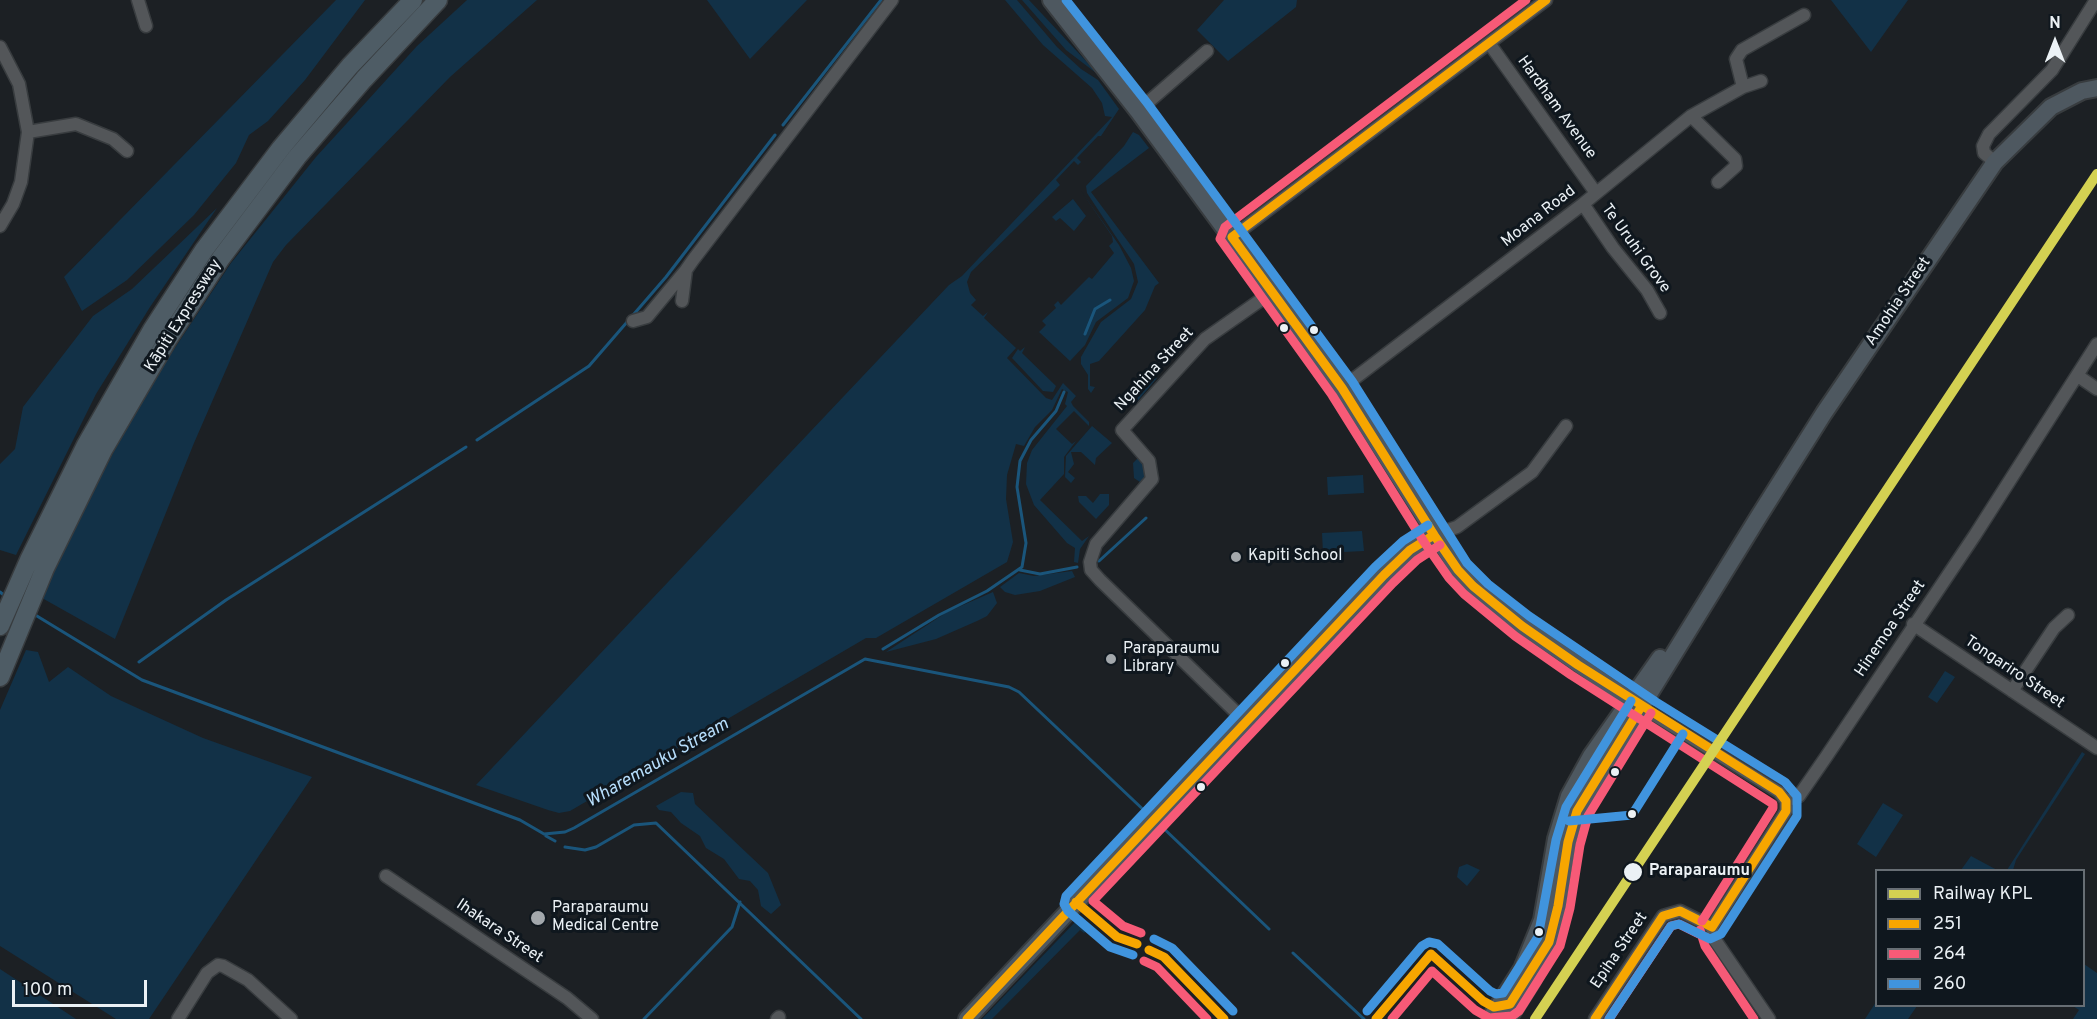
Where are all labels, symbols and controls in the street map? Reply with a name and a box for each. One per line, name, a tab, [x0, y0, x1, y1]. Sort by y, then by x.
north arrow	[2025, 12, 2085, 72]
text: N	[2049, 14, 2061, 34]
street label: Hardham Avenue	[1512, 53, 1600, 163]
street label: Moana Road	[1498, 182, 1580, 252]
street label: Te Uruhi Grove	[1596, 201, 1674, 297]
street label: Amohia Street	[1862, 254, 1936, 350]
street label: Kāpiti Expressway	[142, 256, 226, 376]
unlabelled marker	[1278, 322, 1290, 334]
street label: Ngahina Street	[1111, 324, 1199, 416]
unlabelled marker	[1308, 324, 1320, 336]
place label: Kapiti School	[1248, 547, 1342, 567]
marker: Kapiti School	[1229, 550, 1243, 564]
street label: Hinemoa Street	[1852, 577, 1930, 681]
street label: Tongariro Street	[1960, 632, 2068, 714]
place label: Paraparaumu Library	[1123, 640, 1220, 678]
marker: Paraparaumu Library	[1104, 652, 1118, 666]
unlabelled marker	[1279, 657, 1291, 669]
water label: Wharemauku Stream	[583, 714, 733, 814]
unlabelled marker	[1609, 766, 1621, 778]
unlabelled marker	[1195, 781, 1207, 793]
unlabelled marker	[1626, 808, 1638, 820]
marker: Paraparaumu	[1622, 861, 1644, 883]
place label: Paraparaumu	[1649, 862, 1750, 882]
legend	[1875, 869, 2085, 1007]
text: Railway KPL	[1933, 883, 2033, 906]
street label: Ihakara Street	[452, 896, 546, 968]
place label: Paraparaumu Medical Centre	[552, 899, 659, 937]
marker: Paraparaumu Medical Centre	[529, 909, 547, 927]
street label: Epiha Street	[1587, 909, 1653, 993]
text: 251	[1933, 913, 1962, 936]
unlabelled marker	[1533, 926, 1545, 938]
text: 264	[1933, 943, 1966, 966]
scale bar	[15, 968, 150, 1006]
text: 260	[1933, 973, 1966, 996]
text: 100 m	[23, 979, 72, 1002]

